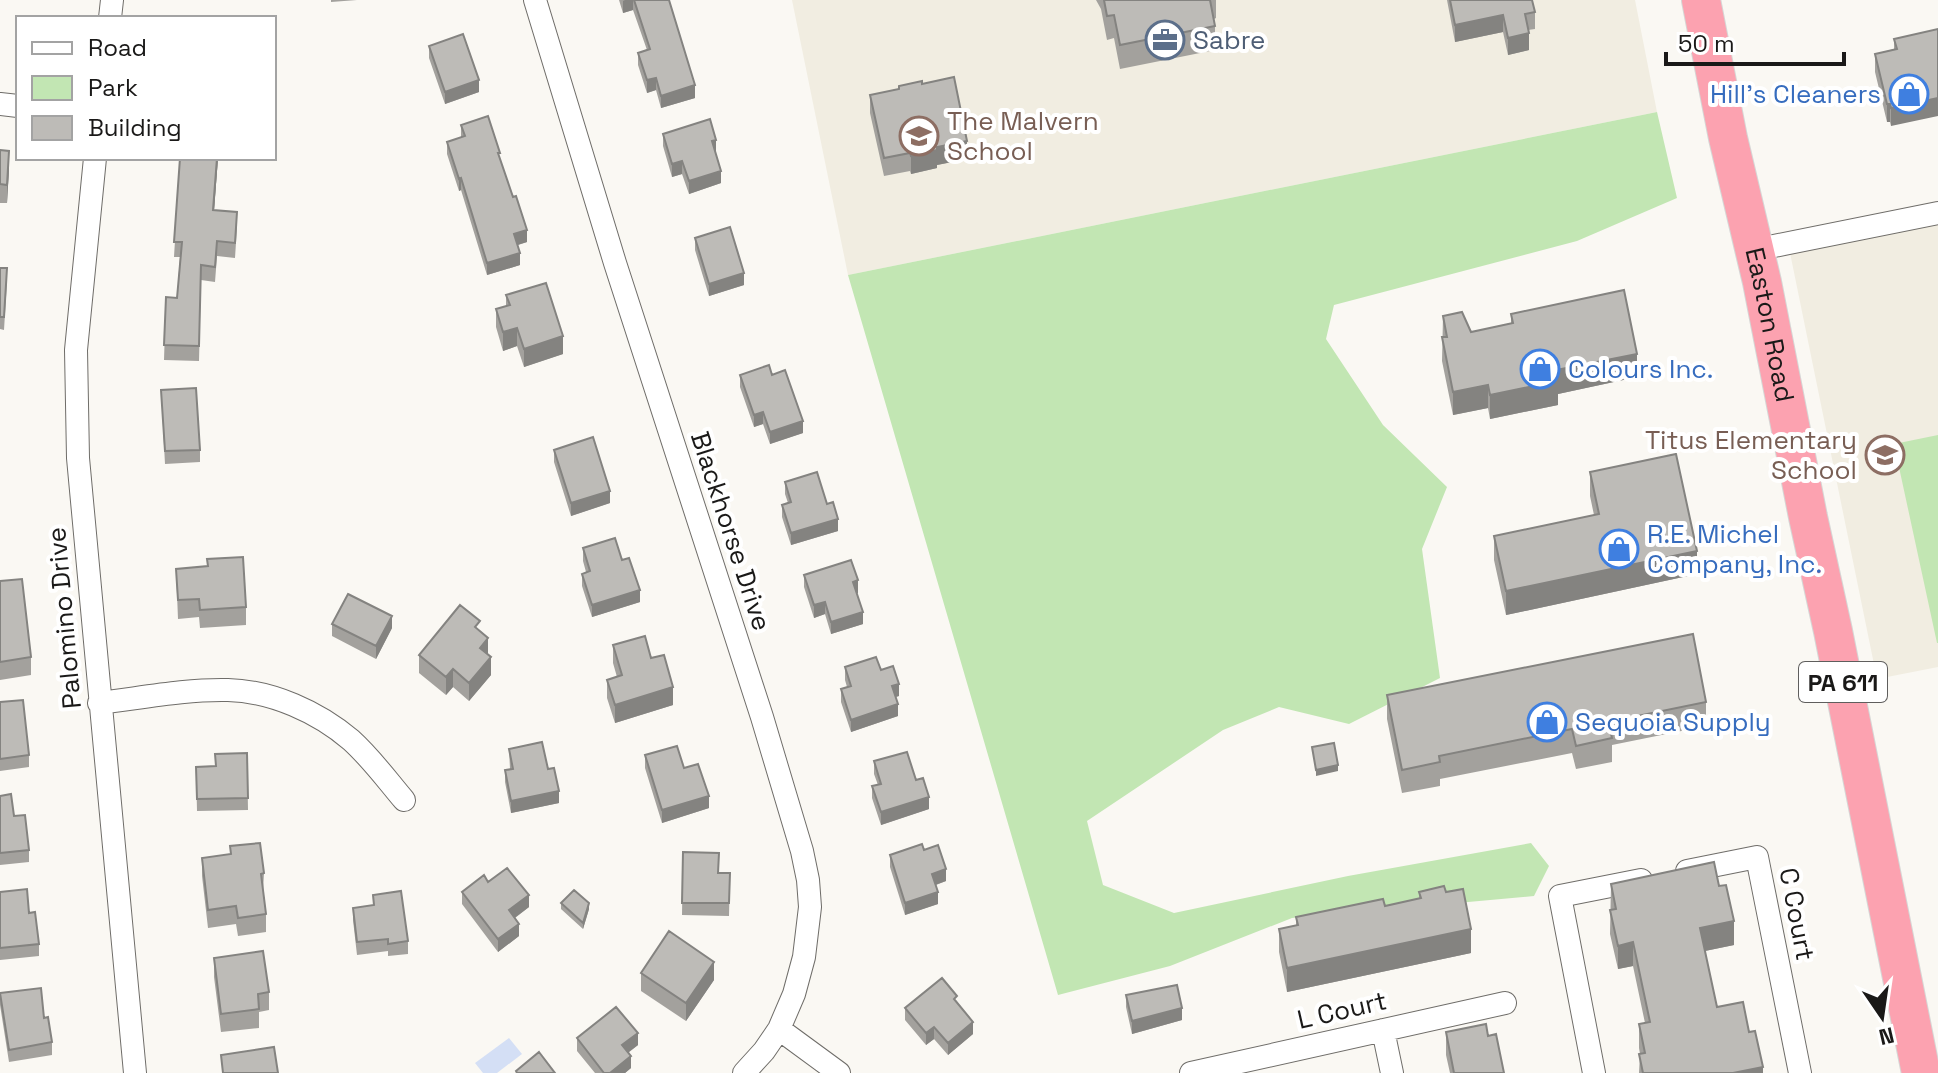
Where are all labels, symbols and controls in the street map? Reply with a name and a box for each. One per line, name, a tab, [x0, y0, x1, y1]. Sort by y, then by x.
legend	[16, 16, 276, 160]
scale bar	[1666, 16, 1844, 66]
office icon: Sabre	[1144, 19, 1186, 61]
place label: Sabre	[1193, 23, 1265, 57]
text: 50 m	[1678, 28, 1735, 59]
text: Road	[88, 32, 147, 63]
text: Park	[88, 72, 138, 103]
shop icon: Hill's Cleaners	[1888, 73, 1930, 115]
place label: Hill's Cleaners	[1710, 77, 1881, 111]
place label: The Malvern School	[947, 104, 1099, 168]
text: Building	[88, 112, 182, 143]
school or university icon: The Malvern School	[898, 115, 940, 157]
street label: Easton Road	[1737, 244, 1802, 405]
shop icon: Colours Inc.	[1519, 348, 1561, 390]
place label: Colours Inc.	[1568, 352, 1713, 386]
place label: Titus Elementary School	[1645, 423, 1857, 487]
street label: Blackhorse Drive	[683, 427, 779, 635]
school or university icon: Titus Elementary School	[1864, 434, 1906, 476]
place label: R.E. Michel Company, Inc.	[1647, 517, 1822, 581]
street label: Palomino Drive	[39, 526, 89, 710]
shop icon: R.E. Michel Company, Inc.	[1598, 528, 1640, 570]
road number: PA 611	[1799, 662, 1887, 702]
shop icon: Sequoia Supply	[1526, 701, 1568, 743]
place label: Sequoia Supply	[1575, 705, 1771, 739]
street label: C Court	[1771, 865, 1823, 963]
north arrow	[1842, 977, 1922, 1057]
street label: L Court	[1294, 983, 1390, 1037]
text: N	[1876, 1021, 1897, 1052]

